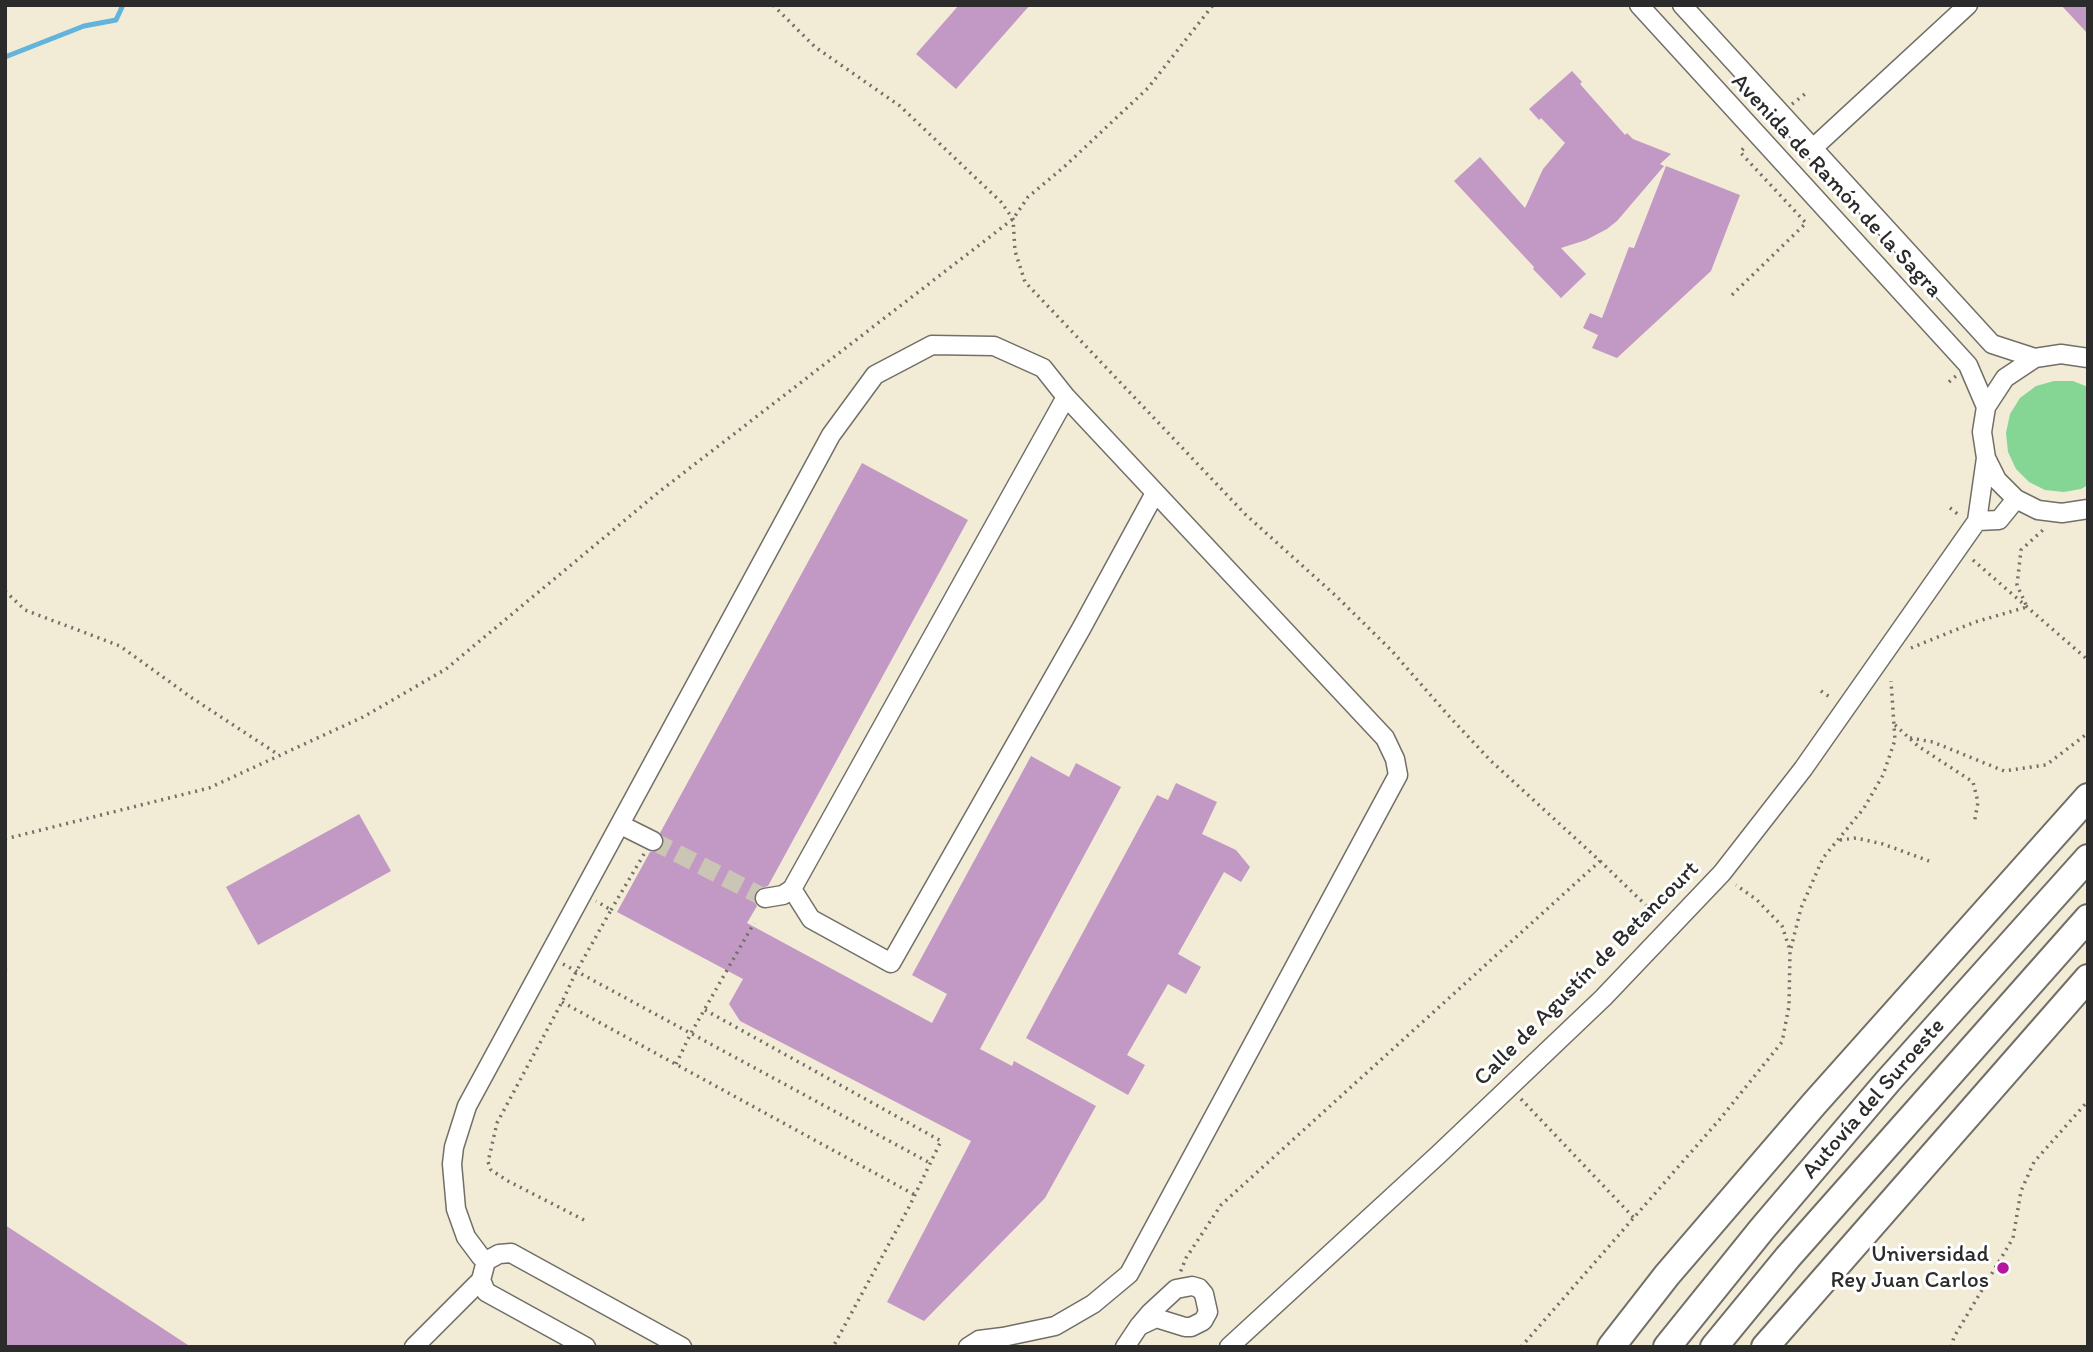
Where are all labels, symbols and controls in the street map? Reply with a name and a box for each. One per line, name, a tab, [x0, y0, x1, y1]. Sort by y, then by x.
street label: Avenida de Ramón de la Sagra	[1725, 68, 1947, 304]
street label: Calle de Agustín de Betancourt	[1469, 856, 1705, 1092]
street label: Autovía del Suroeste	[1797, 1013, 1951, 1185]
place label: Universidad Rey Juan Carlos	[1831, 1241, 1989, 1295]
marker: Universidad Rey Juan Carlos	[1995, 1260, 2011, 1276]

